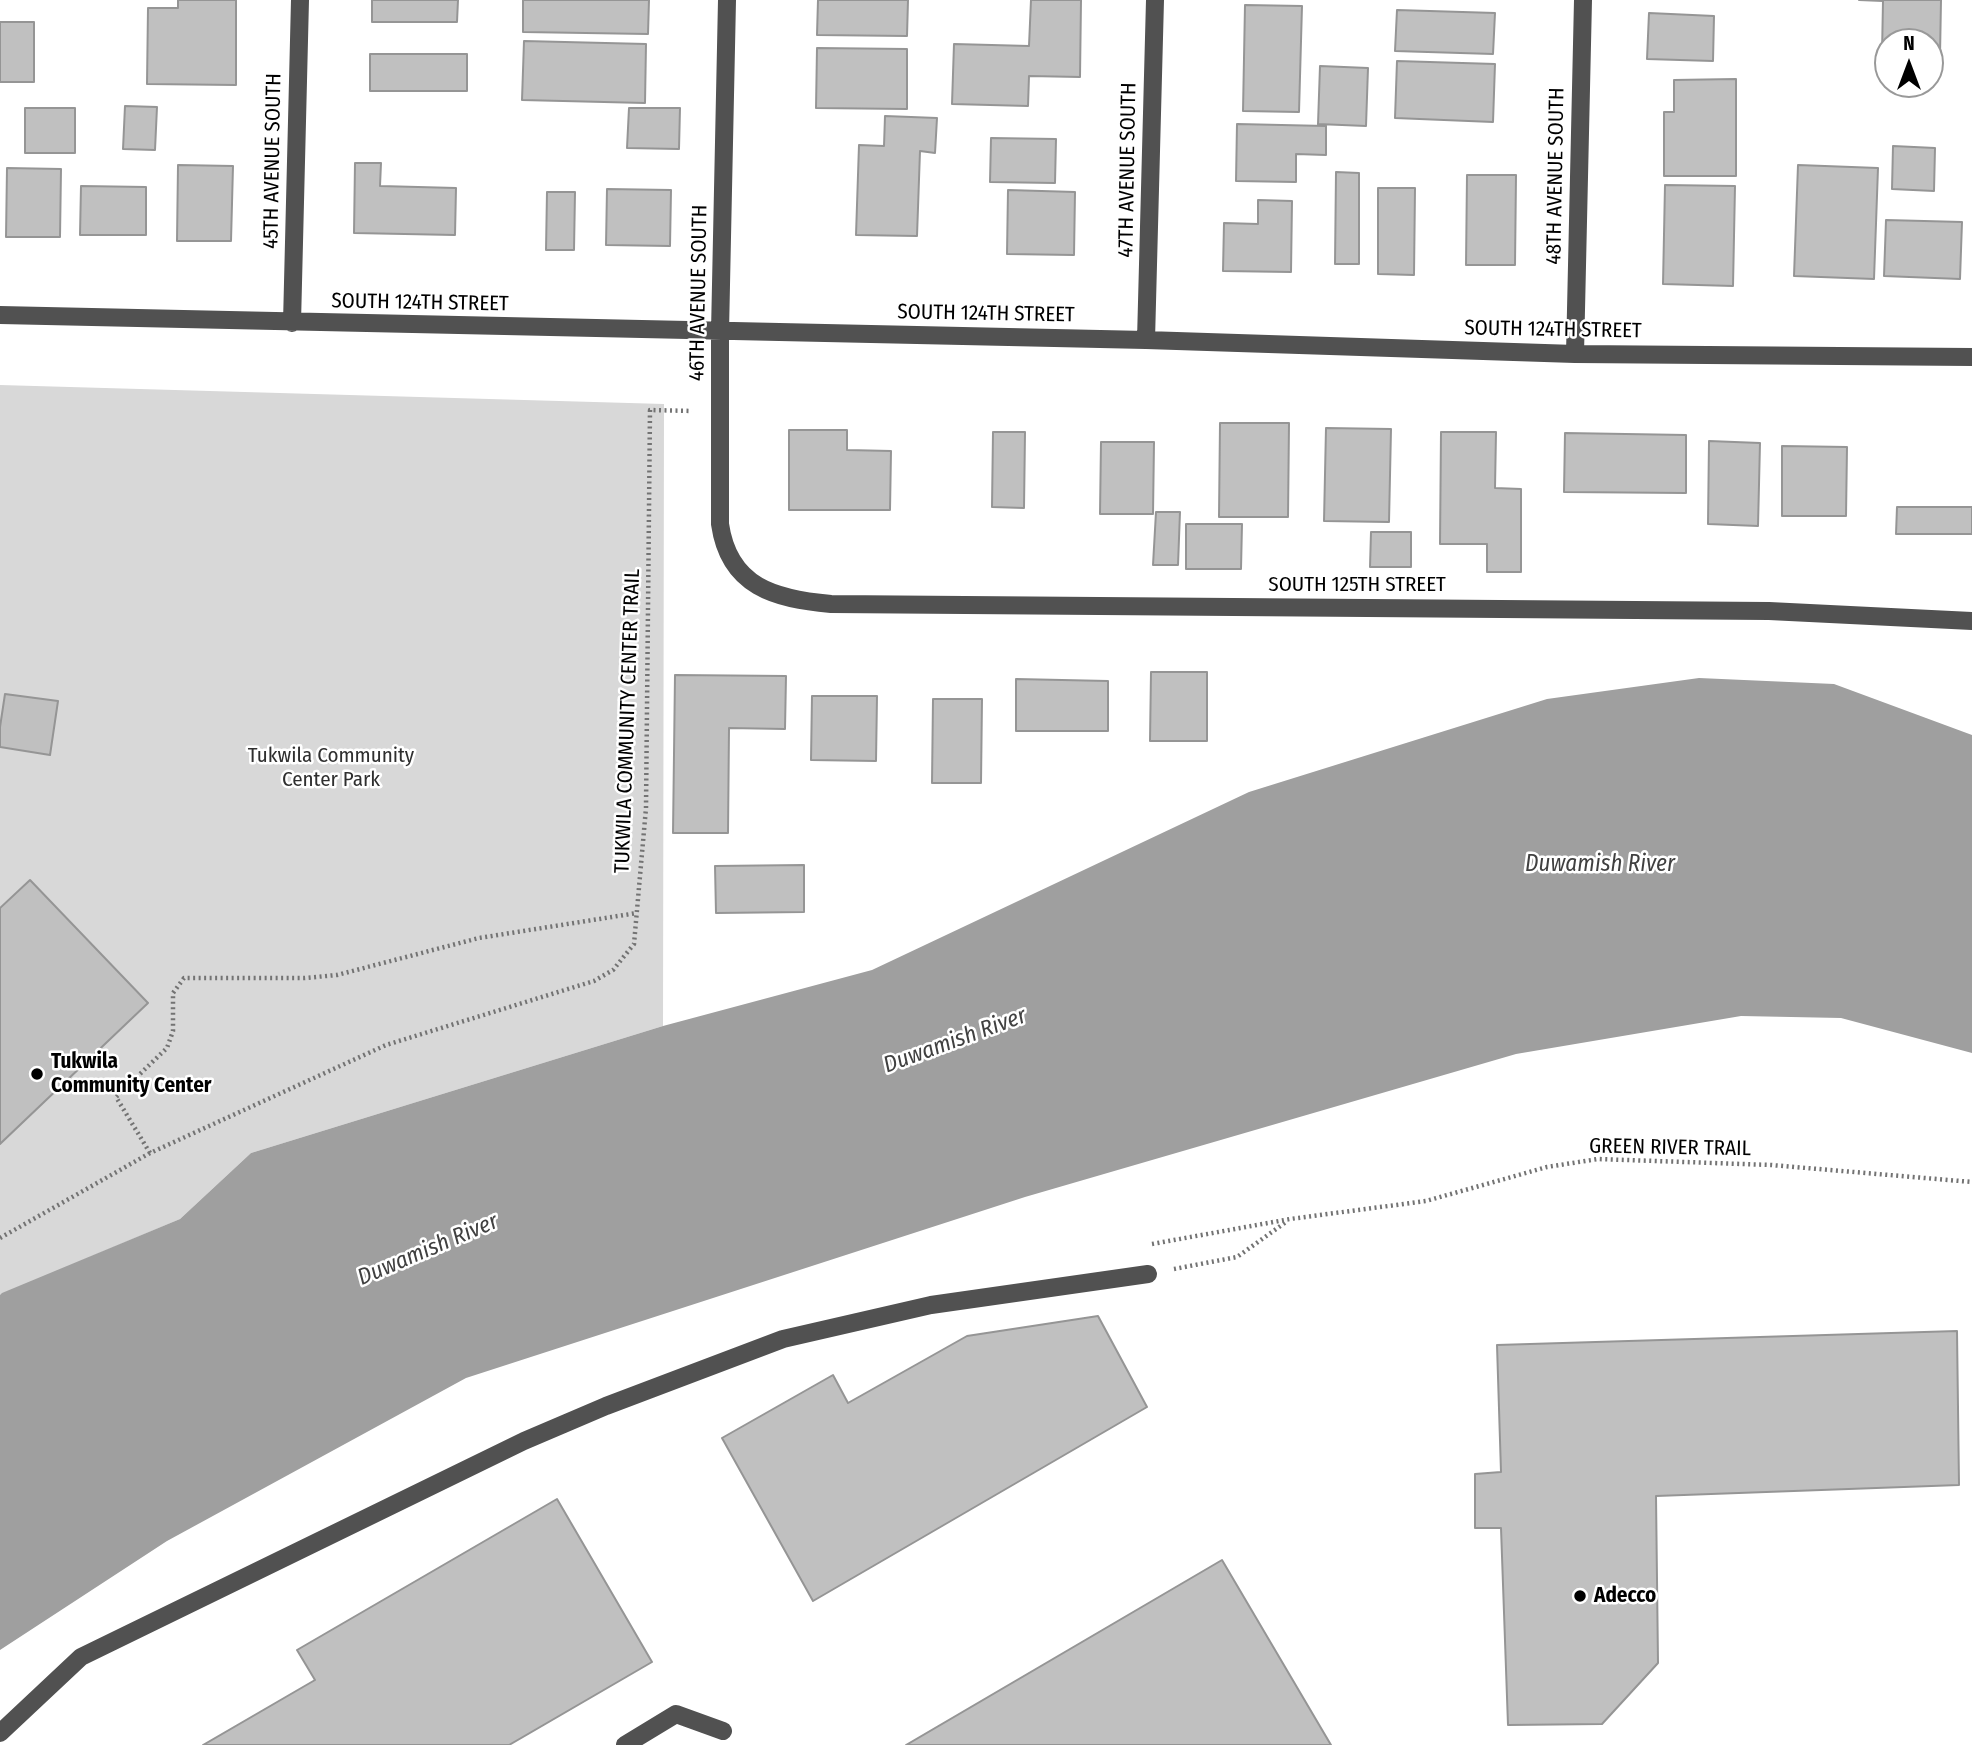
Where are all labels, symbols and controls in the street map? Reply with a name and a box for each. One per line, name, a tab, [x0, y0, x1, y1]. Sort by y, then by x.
north arrow	[1874, 28, 1944, 98]
text: N	[1903, 32, 1915, 55]
street label: 45TH AVENUE SOUTH	[259, 73, 287, 249]
street label: 47TH AVENUE SOUTH	[1114, 82, 1142, 258]
street label: 48TH AVENUE SOUTH	[1542, 87, 1570, 265]
street label: 46TH AVENUE SOUTH	[685, 205, 713, 381]
street label: SOUTH 124TH STREET	[331, 289, 509, 317]
street label: SOUTH 124TH STREET	[897, 300, 1075, 328]
street label: SOUTH 124TH STREET	[1464, 316, 1642, 344]
street label: TUKWILA COMMUNITY CENTER TRAIL	[610, 568, 646, 874]
street label: SOUTH 125TH STREET	[1268, 572, 1446, 598]
park label: Tukwila Community Center Park	[248, 743, 414, 793]
water label: Duwamish River	[1525, 851, 1675, 879]
water label: Duwamish River	[880, 1002, 1030, 1080]
place label: Tukwila Community Center	[51, 1049, 211, 1099]
marker: Tukwila Community Center	[29, 1066, 45, 1082]
street label: GREEN RIVER TRAIL	[1589, 1134, 1751, 1162]
water label: Duwamish River	[354, 1208, 502, 1292]
place label: Adecco	[1594, 1583, 1656, 1609]
marker: Adecco	[1572, 1588, 1588, 1604]

